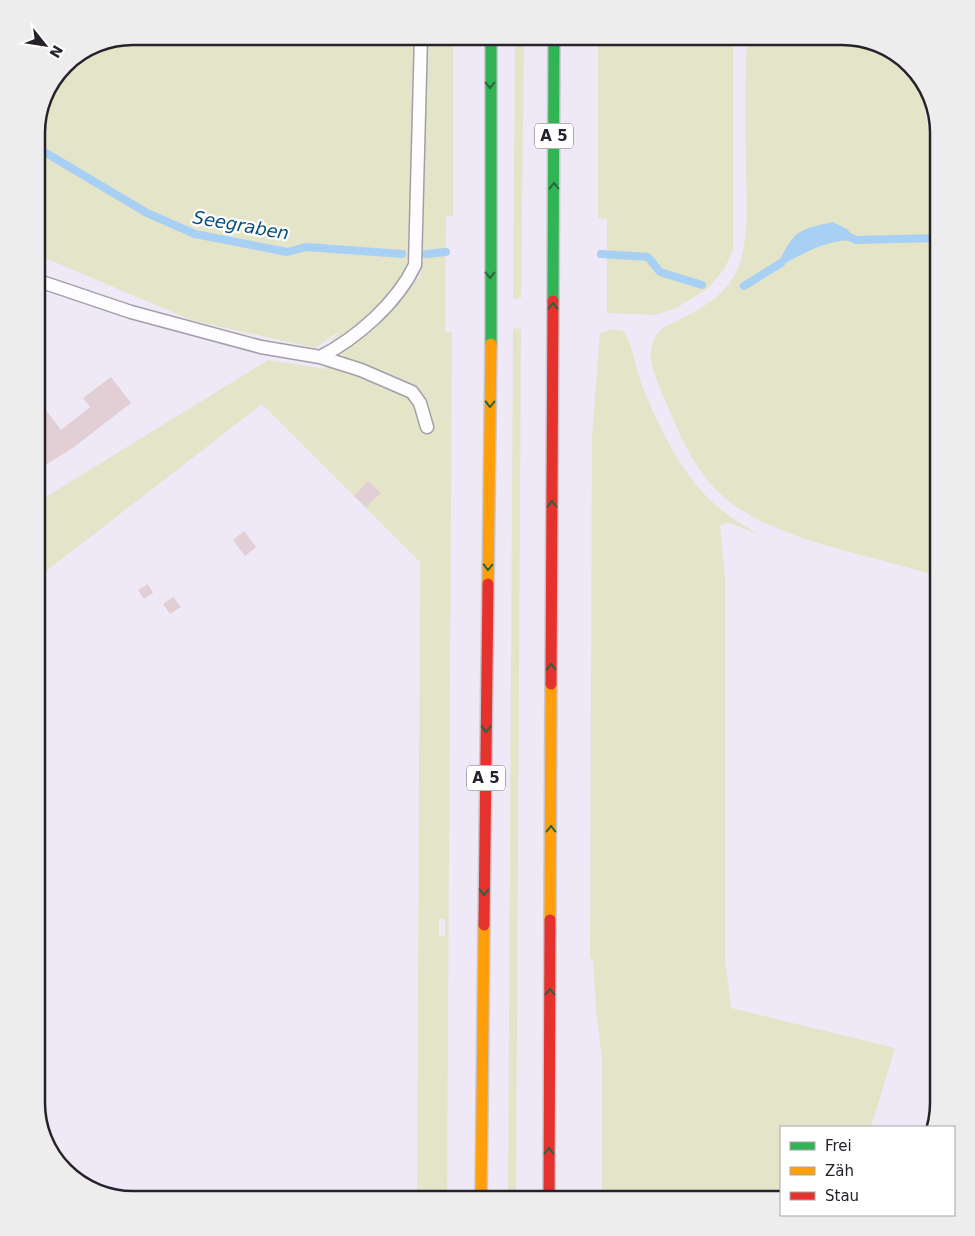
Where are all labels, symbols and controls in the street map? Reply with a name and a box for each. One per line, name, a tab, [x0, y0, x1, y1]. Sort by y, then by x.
north arrow	[20, 20, 70, 70]
text: N	[46, 42, 66, 61]
one-way arrow	[485, 82, 495, 89]
road number: A 5	[535, 124, 573, 148]
one-way arrow	[549, 182, 559, 190]
water label: Seegraben	[191, 206, 291, 244]
one-way arrow	[485, 272, 495, 279]
one-way arrow	[548, 302, 558, 310]
one-way arrow	[485, 401, 495, 409]
one-way arrow	[547, 500, 557, 508]
one-way arrow	[483, 564, 493, 571]
one-way arrow	[546, 662, 556, 670]
one-way arrow	[481, 726, 491, 734]
road number: A 5	[467, 766, 505, 790]
one-way arrow	[546, 825, 556, 832]
one-way arrow	[479, 888, 489, 896]
one-way arrow	[545, 987, 555, 995]
legend	[780, 1126, 955, 1216]
text: Frei	[825, 1137, 852, 1155]
one-way arrow	[544, 1147, 554, 1154]
text: Zäh	[825, 1162, 854, 1180]
text: Stau	[825, 1187, 859, 1205]

